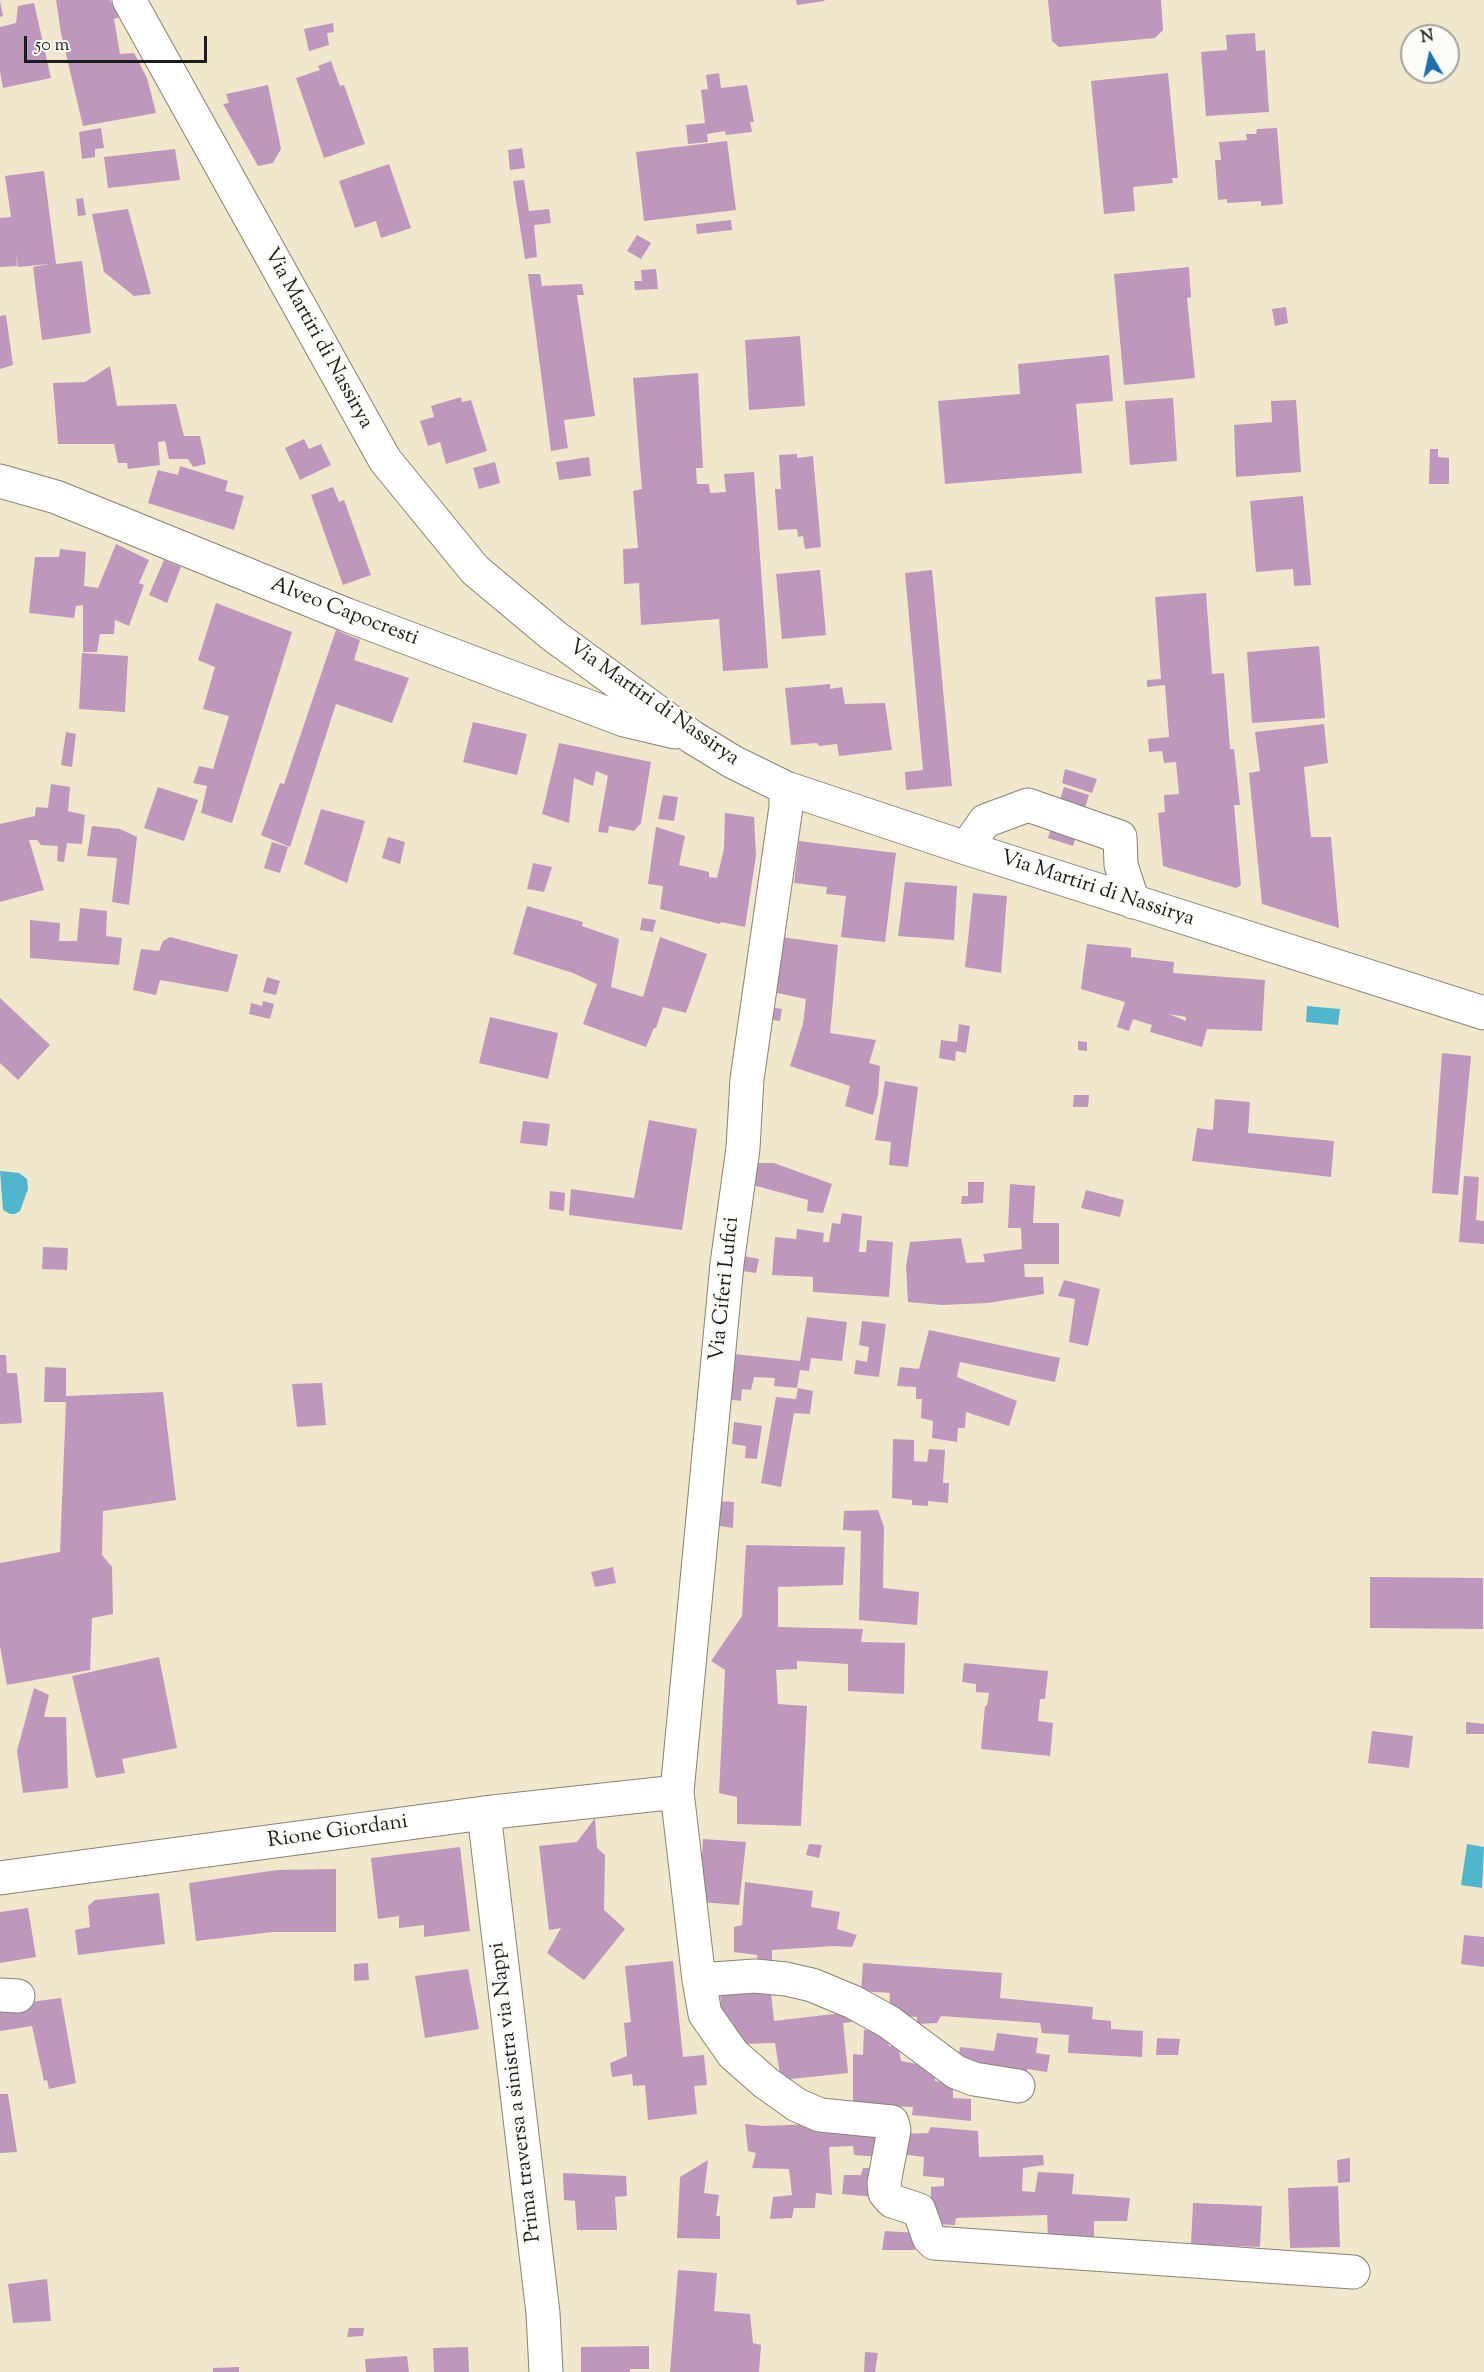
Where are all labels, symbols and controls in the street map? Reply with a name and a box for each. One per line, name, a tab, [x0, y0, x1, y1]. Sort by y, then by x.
scale bar	[27, 24, 210, 62]
north arrow	[1400, 24, 1460, 84]
text: N	[1419, 25, 1436, 50]
text: 50 m	[35, 33, 69, 59]
street label: Via Martiri di Nassirya	[257, 244, 377, 434]
street label: Alveo Capocresti	[266, 573, 422, 653]
street label: Via Martiri di Nassirya	[563, 636, 743, 772]
street label: Via Martiri di Nassirya	[997, 847, 1197, 933]
street label: Via Ciferi Lufici	[706, 1216, 746, 1362]
street label: Rione Giordani	[266, 1811, 410, 1855]
street label: Prima traversa a sinistra via Nappi	[486, 1940, 548, 2244]

